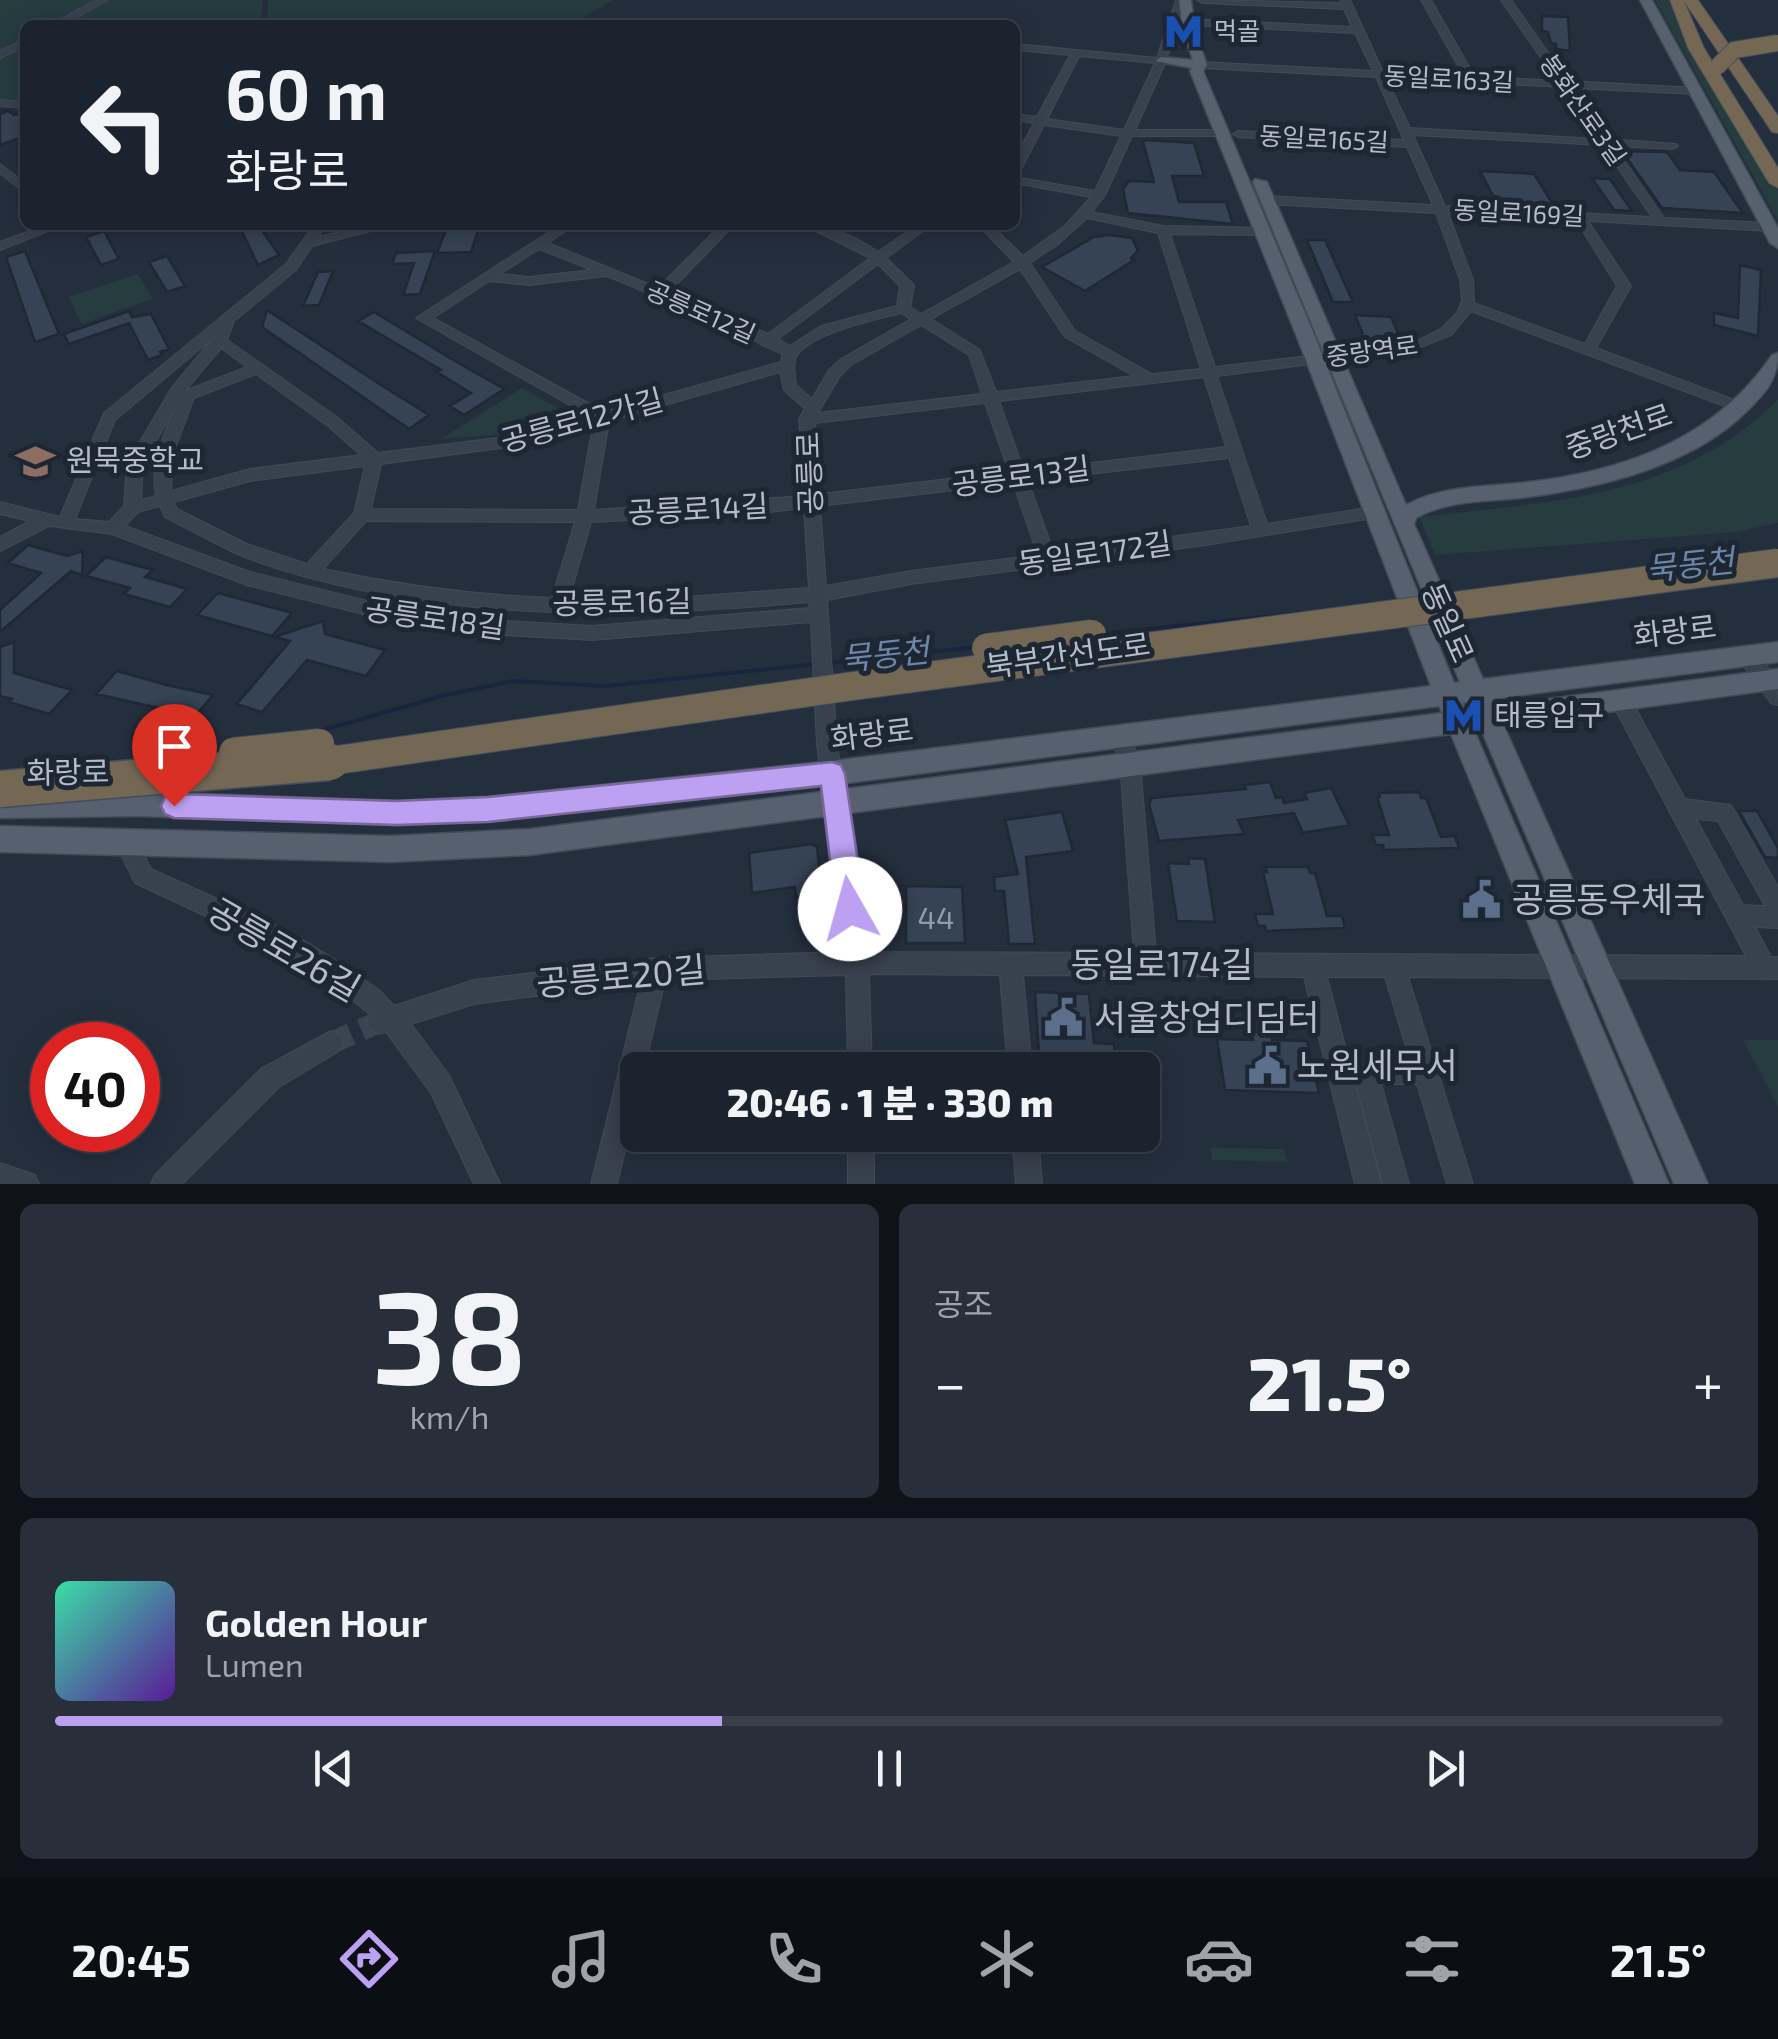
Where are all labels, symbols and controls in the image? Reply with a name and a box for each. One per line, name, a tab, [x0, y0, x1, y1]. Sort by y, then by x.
metro station icon: 먹골	[1163, 10, 1205, 52]
place label: 먹골	[1214, 15, 1260, 45]
street label: 봉화산로3길	[1535, 48, 1633, 171]
text: 60 m	[225, 50, 387, 134]
icon: left	[60, 60, 190, 190]
street label: 동일로163길	[1383, 60, 1515, 96]
street label: 동일로165길	[1259, 120, 1390, 156]
text: 화랑로	[225, 142, 349, 196]
street label: 동일로169길	[1453, 194, 1585, 230]
street label: 공릉로12길	[642, 274, 761, 348]
street label: 중랑역로	[1324, 329, 1420, 371]
street label: 공릉로12가길	[496, 380, 667, 458]
street label: 중랑천로	[1560, 395, 1676, 465]
street label: 공릉로	[789, 431, 827, 515]
school or university icon: 원묵중학교	[15, 440, 57, 482]
place label: 원묵중학교	[66, 441, 204, 477]
street label: 공릉로13길	[950, 449, 1092, 501]
street label: 공릉로14길	[627, 486, 769, 530]
street label: 동일로172길	[1016, 523, 1174, 581]
water label: 묵동천	[1644, 539, 1739, 587]
street label: 동일로	[1416, 577, 1482, 667]
street label: 공릉로16길	[552, 582, 692, 620]
street label: 공릉로18길	[363, 589, 507, 645]
street label: 화랑로	[1631, 607, 1718, 653]
street label: 북부간선도로	[983, 625, 1152, 683]
water label: 묵동천	[839, 629, 934, 677]
metro station icon: 태릉입구	[1443, 695, 1485, 737]
place label: 태릉입구	[1494, 696, 1604, 732]
pin	[132, 704, 217, 807]
street label: 화랑로	[828, 710, 915, 756]
icon: arrive	[147, 719, 202, 774]
street label: 화랑로	[26, 752, 110, 790]
position arrow	[798, 857, 902, 961]
place label: 공릉동우체국	[1512, 877, 1705, 919]
public building icon: 공릉동우체국	[1461, 879, 1503, 921]
street label: 공릉로26길	[202, 888, 368, 1009]
house number: 44	[918, 899, 954, 935]
street label: 동일로174길	[1071, 942, 1253, 984]
street label: 공릉로20길	[535, 947, 707, 1003]
place label: 서울창업디딤터	[1094, 995, 1319, 1037]
public building icon: 서울창업디딤터	[1043, 997, 1085, 1039]
speed limit sign: 40	[30, 1022, 160, 1152]
place label: 노원세무서	[1297, 1043, 1458, 1085]
public building icon: 노원세무서	[1246, 1045, 1288, 1087]
text: 20:46 · 1 분 · 330 m	[727, 1079, 1053, 1125]
text: 38	[372, 1254, 527, 1410]
text: 공조	[934, 1284, 993, 1322]
text: 21.5°	[1247, 1336, 1412, 1426]
text: −	[934, 1349, 966, 1415]
text: +	[1693, 1349, 1723, 1415]
text: km/h	[410, 1397, 489, 1435]
text: Golden Hour	[205, 1599, 427, 1645]
text: Lumen	[205, 1645, 304, 1683]
icon: previous	[306, 1741, 361, 1796]
icon: pause	[862, 1741, 917, 1796]
icon: next	[1418, 1741, 1473, 1796]
icon: directions	[334, 1924, 404, 1994]
icon: music	[546, 1924, 616, 1994]
icon: phone	[759, 1924, 829, 1994]
icon: climate	[972, 1924, 1042, 1994]
icon: car	[1184, 1924, 1254, 1994]
icon: filters	[1397, 1924, 1467, 1994]
text: 20:45	[71, 1932, 191, 1986]
text: 21.5°	[1610, 1932, 1707, 1986]

